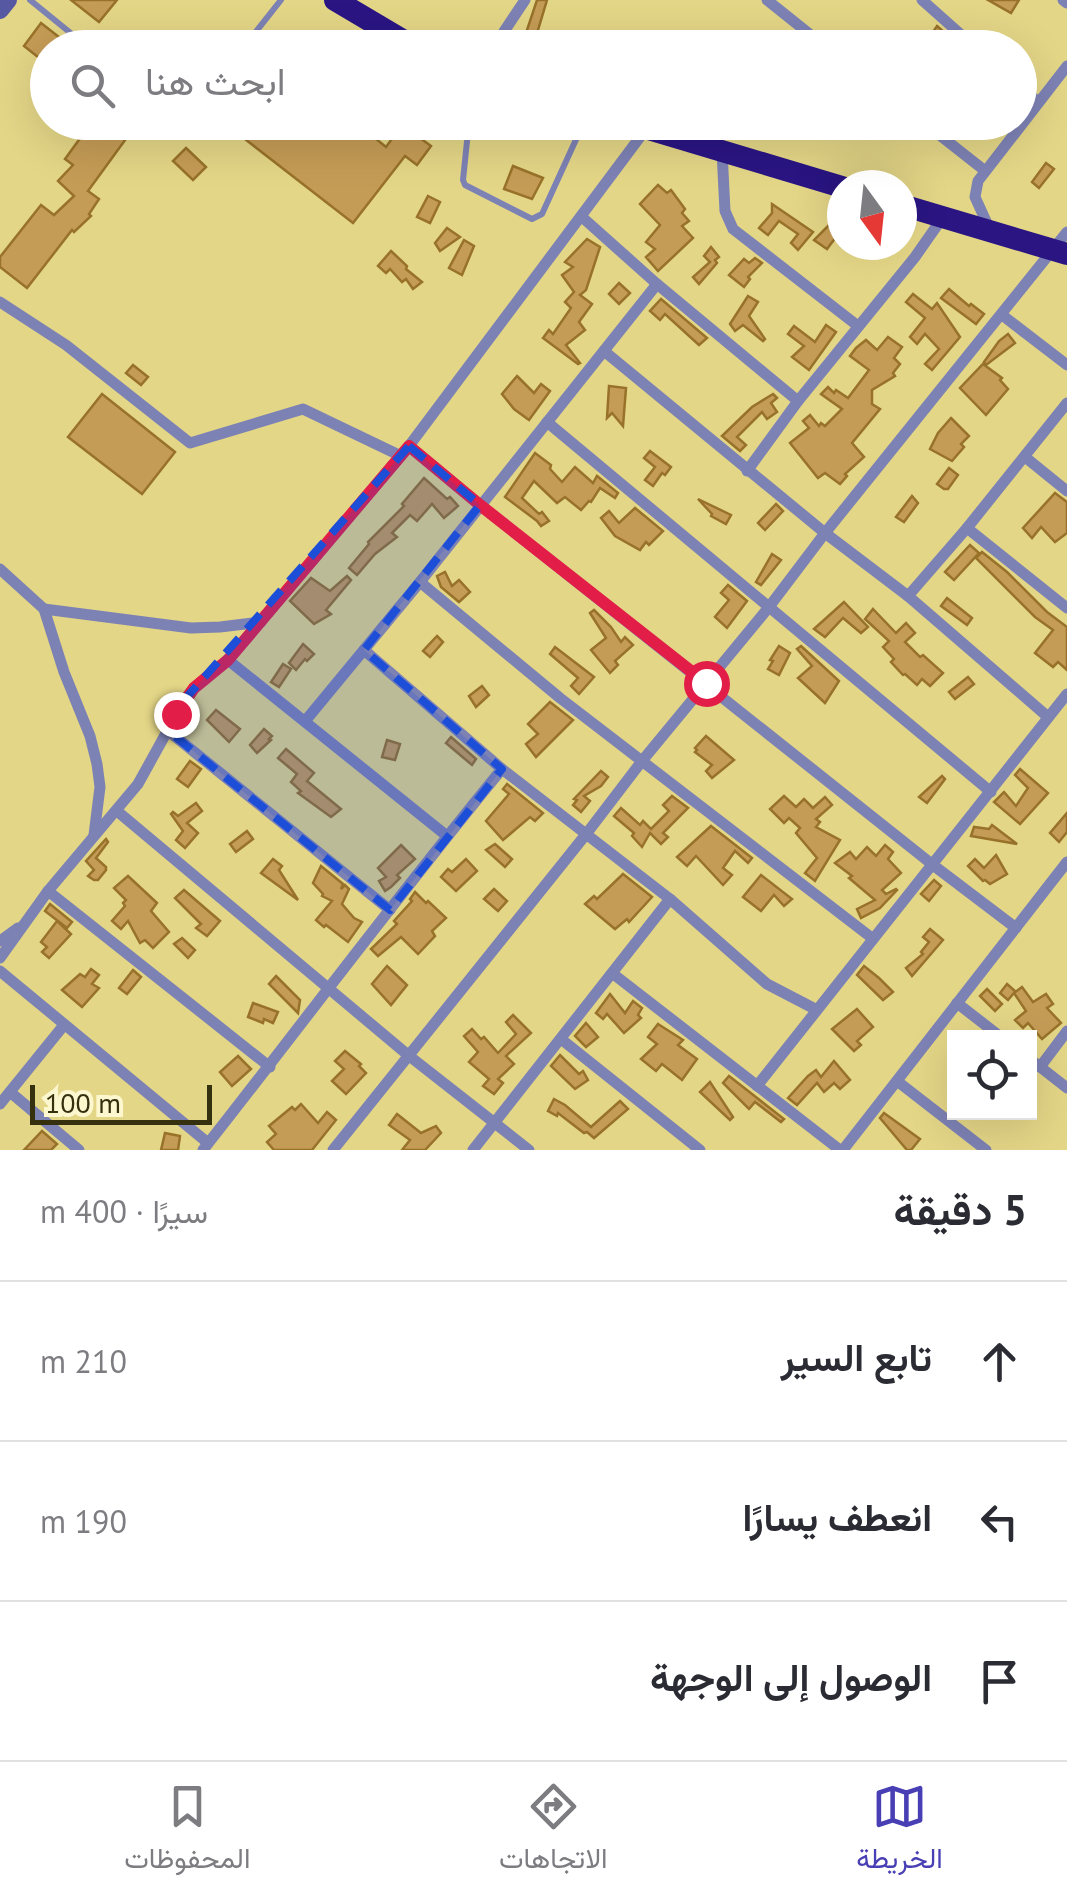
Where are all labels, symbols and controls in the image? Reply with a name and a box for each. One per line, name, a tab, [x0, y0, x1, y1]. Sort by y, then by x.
search box	[30, 30, 1037, 140]
text: ابحث هنا	[145, 56, 286, 105]
icon: search	[65, 58, 120, 113]
north arrow	[827, 170, 917, 260]
route start	[684, 661, 730, 707]
route end	[154, 692, 200, 738]
map controls	[947, 1030, 1037, 1120]
button: locate	[947, 1030, 1037, 1120]
scale bar	[30, 1080, 212, 1124]
text: 100 m	[45, 1084, 121, 1121]
text: 5 دقيقة	[894, 1182, 1027, 1237]
text: سيرًا · 400 m	[40, 1190, 208, 1232]
text: تابع السير	[781, 1332, 932, 1381]
icon: ahead	[972, 1334, 1027, 1389]
text: 210 m	[40, 1340, 127, 1382]
text: انعطف يسارًا	[743, 1492, 932, 1541]
icon: left	[972, 1494, 1027, 1549]
text: 190 m	[40, 1500, 127, 1542]
text: الوصول إلى الوجهة	[650, 1652, 932, 1701]
icon: arrive	[972, 1654, 1027, 1709]
tab: المحفوظات	[124, 1779, 250, 1883]
tab: الاتجاهات	[499, 1779, 608, 1883]
tab: الخريطة	[856, 1779, 943, 1883]

